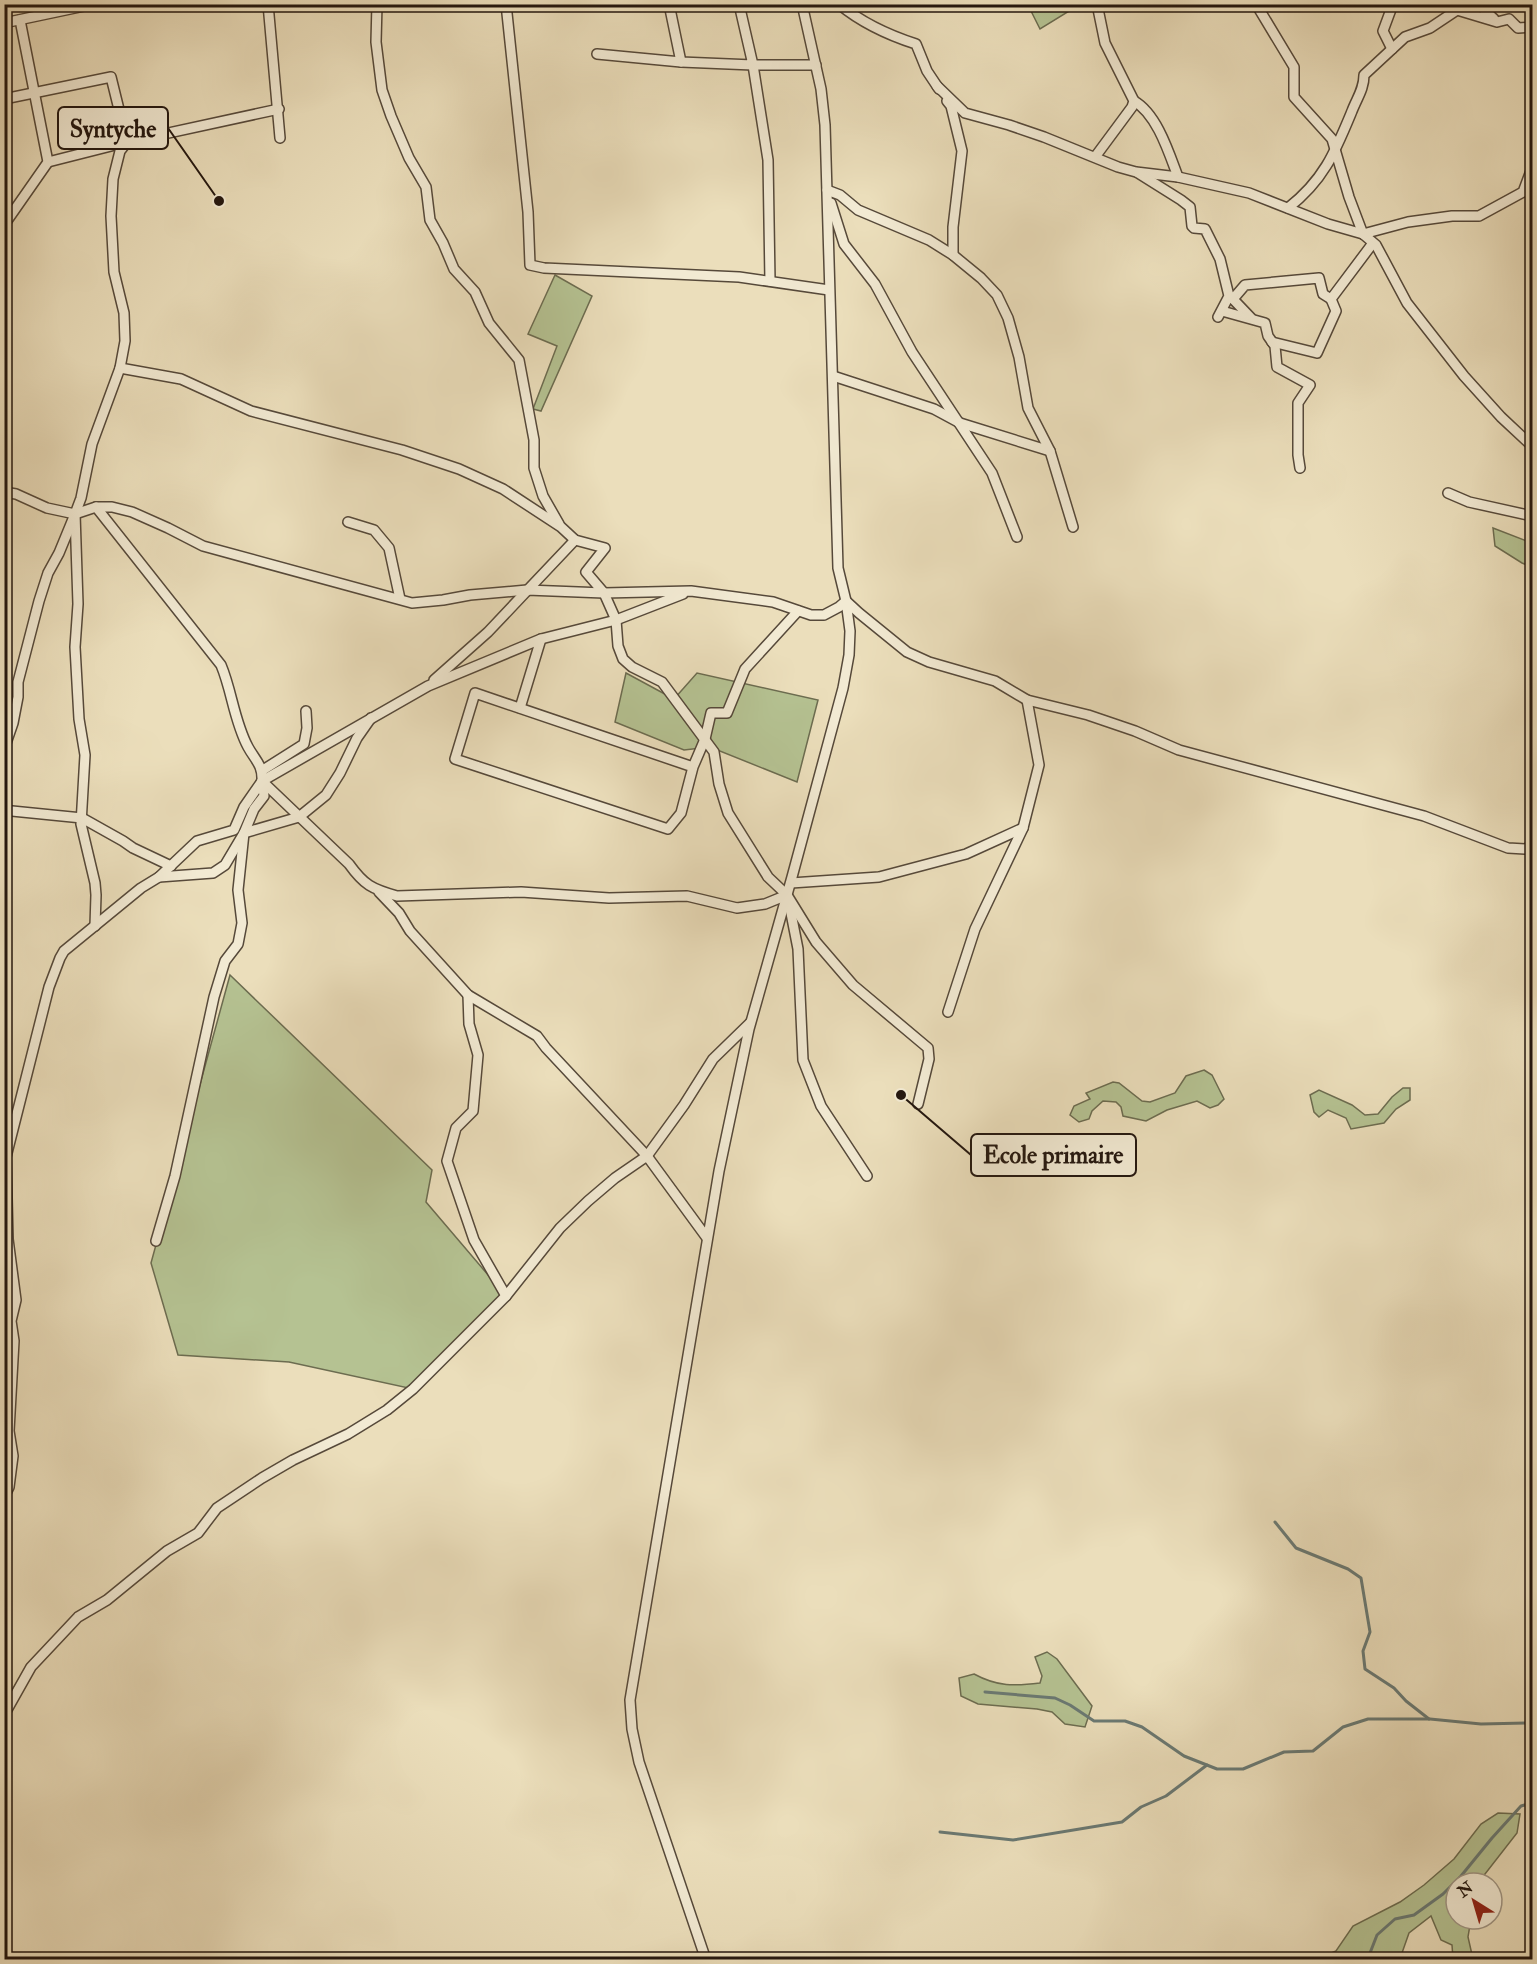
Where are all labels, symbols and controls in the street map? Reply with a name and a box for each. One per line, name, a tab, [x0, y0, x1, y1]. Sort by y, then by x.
callout: Syntyche	[58, 107, 168, 149]
text: Syntyche	[70, 114, 156, 145]
callout: Ecole primaire	[971, 1134, 1136, 1176]
text: Ecole primaire	[983, 1140, 1123, 1171]
north arrow	[1444, 1871, 1504, 1931]
text: N	[1453, 1877, 1478, 1903]

